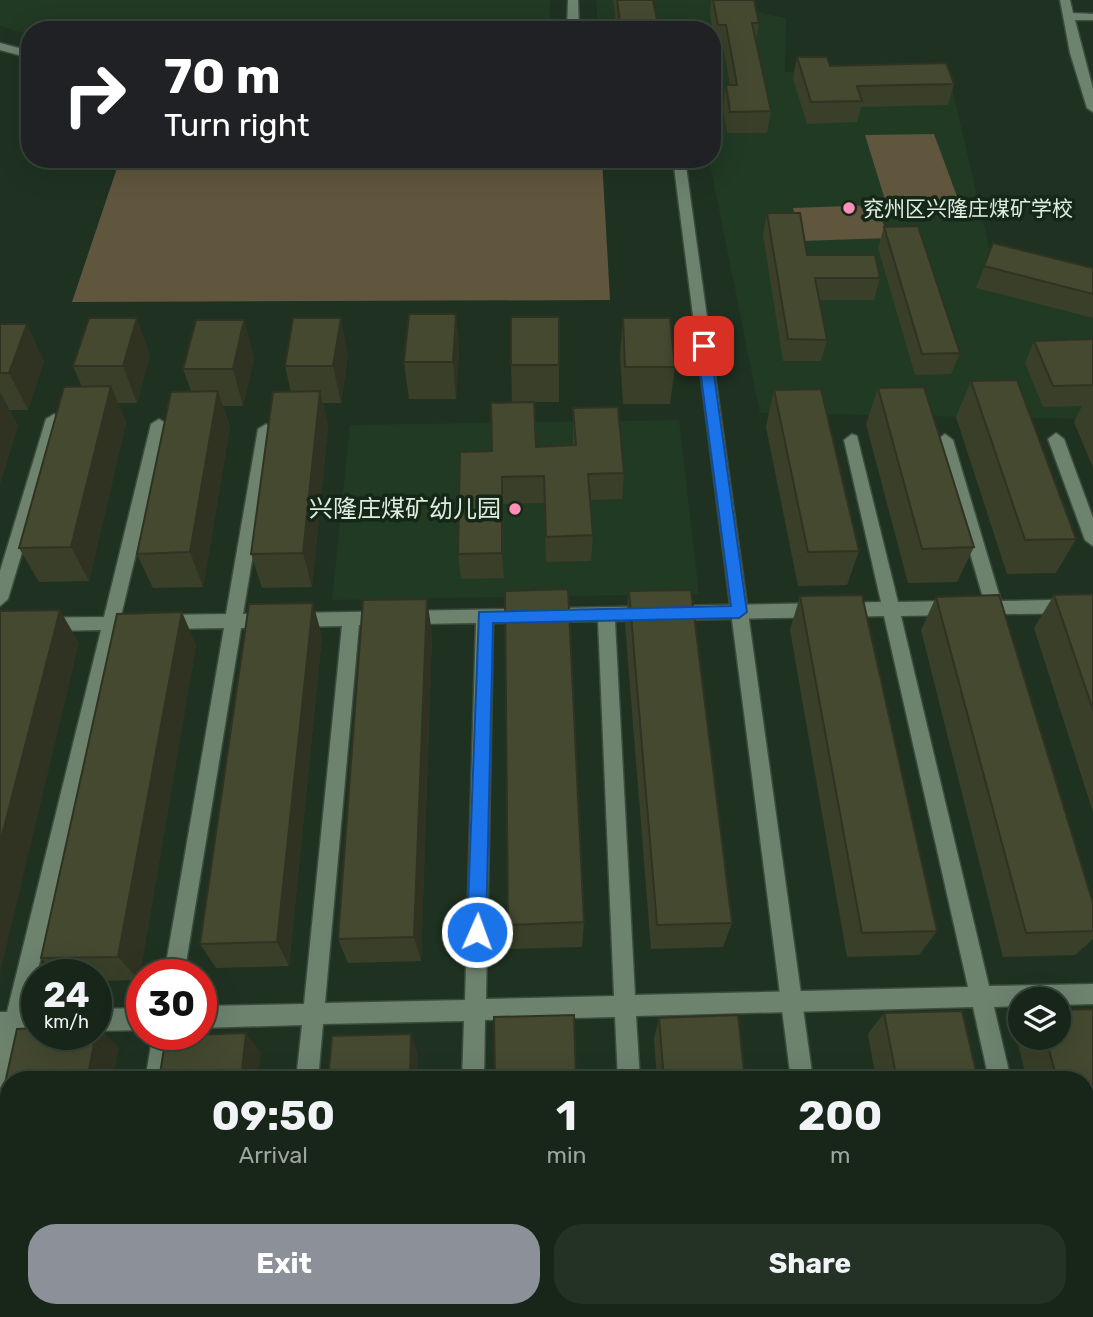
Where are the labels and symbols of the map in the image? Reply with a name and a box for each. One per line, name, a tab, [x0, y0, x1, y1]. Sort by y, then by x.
place label: 兖州区兴隆庄煤矿学校	[863, 196, 1073, 221]
marker: 兖州区兴隆庄煤矿学校	[841, 200, 857, 216]
pin	[674, 316, 734, 376]
place label: 兴隆庄煤矿幼儿园	[309, 495, 501, 523]
marker: 兴隆庄煤矿幼儿园	[507, 501, 523, 517]
position arrow	[440, 895, 514, 969]
speed limit sign: 30	[126, 959, 217, 1050]

